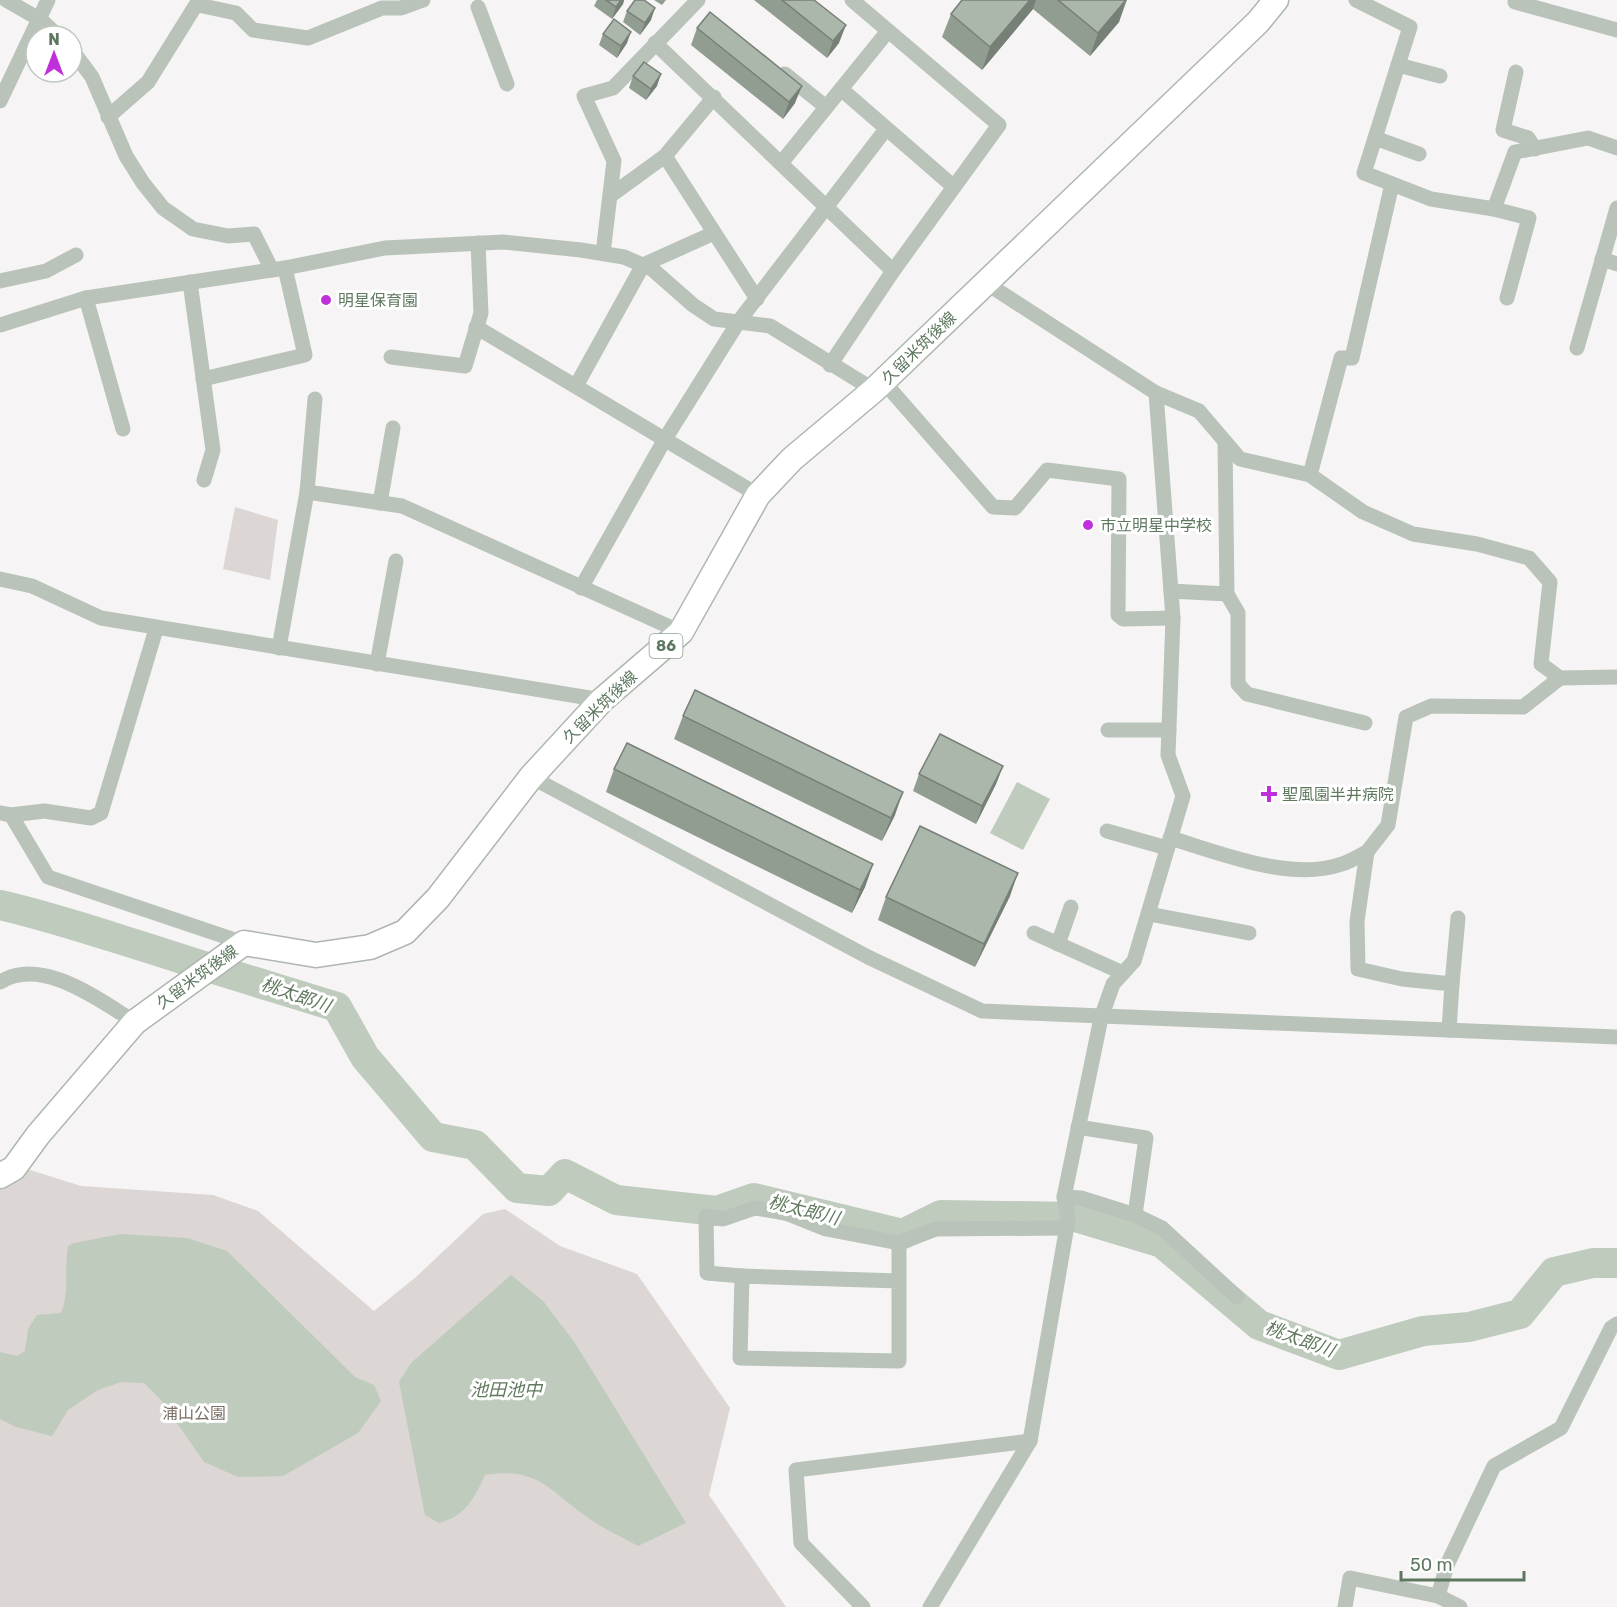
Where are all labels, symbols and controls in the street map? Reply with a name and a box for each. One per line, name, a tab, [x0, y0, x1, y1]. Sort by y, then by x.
north arrow	[24, 24, 84, 84]
text: N	[48, 30, 60, 49]
place label: 明星保育園	[338, 291, 418, 310]
marker: 明星保育園	[319, 293, 333, 307]
street label: 久留米筑後線	[878, 308, 960, 388]
place label: 市立明星中学校	[1100, 516, 1212, 535]
marker: 市立明星中学校	[1081, 518, 1095, 532]
road number: 86	[650, 634, 682, 658]
street label: 久留米筑後線	[559, 667, 641, 747]
marker: 聖風園半井病院	[1260, 785, 1278, 803]
place label: 聖風園半井病院	[1282, 785, 1394, 804]
street label: 久留米筑後線	[153, 941, 241, 1013]
water label: 桃太郎川	[258, 973, 336, 1018]
water label: 桃太郎川	[766, 1191, 844, 1230]
water label: 桃太郎川	[1262, 1316, 1339, 1362]
water label: 池田池中	[470, 1379, 544, 1401]
park label: 浦山公園	[162, 1404, 226, 1423]
scale bar	[1401, 1544, 1524, 1582]
text: 50 m	[1410, 1554, 1453, 1576]

